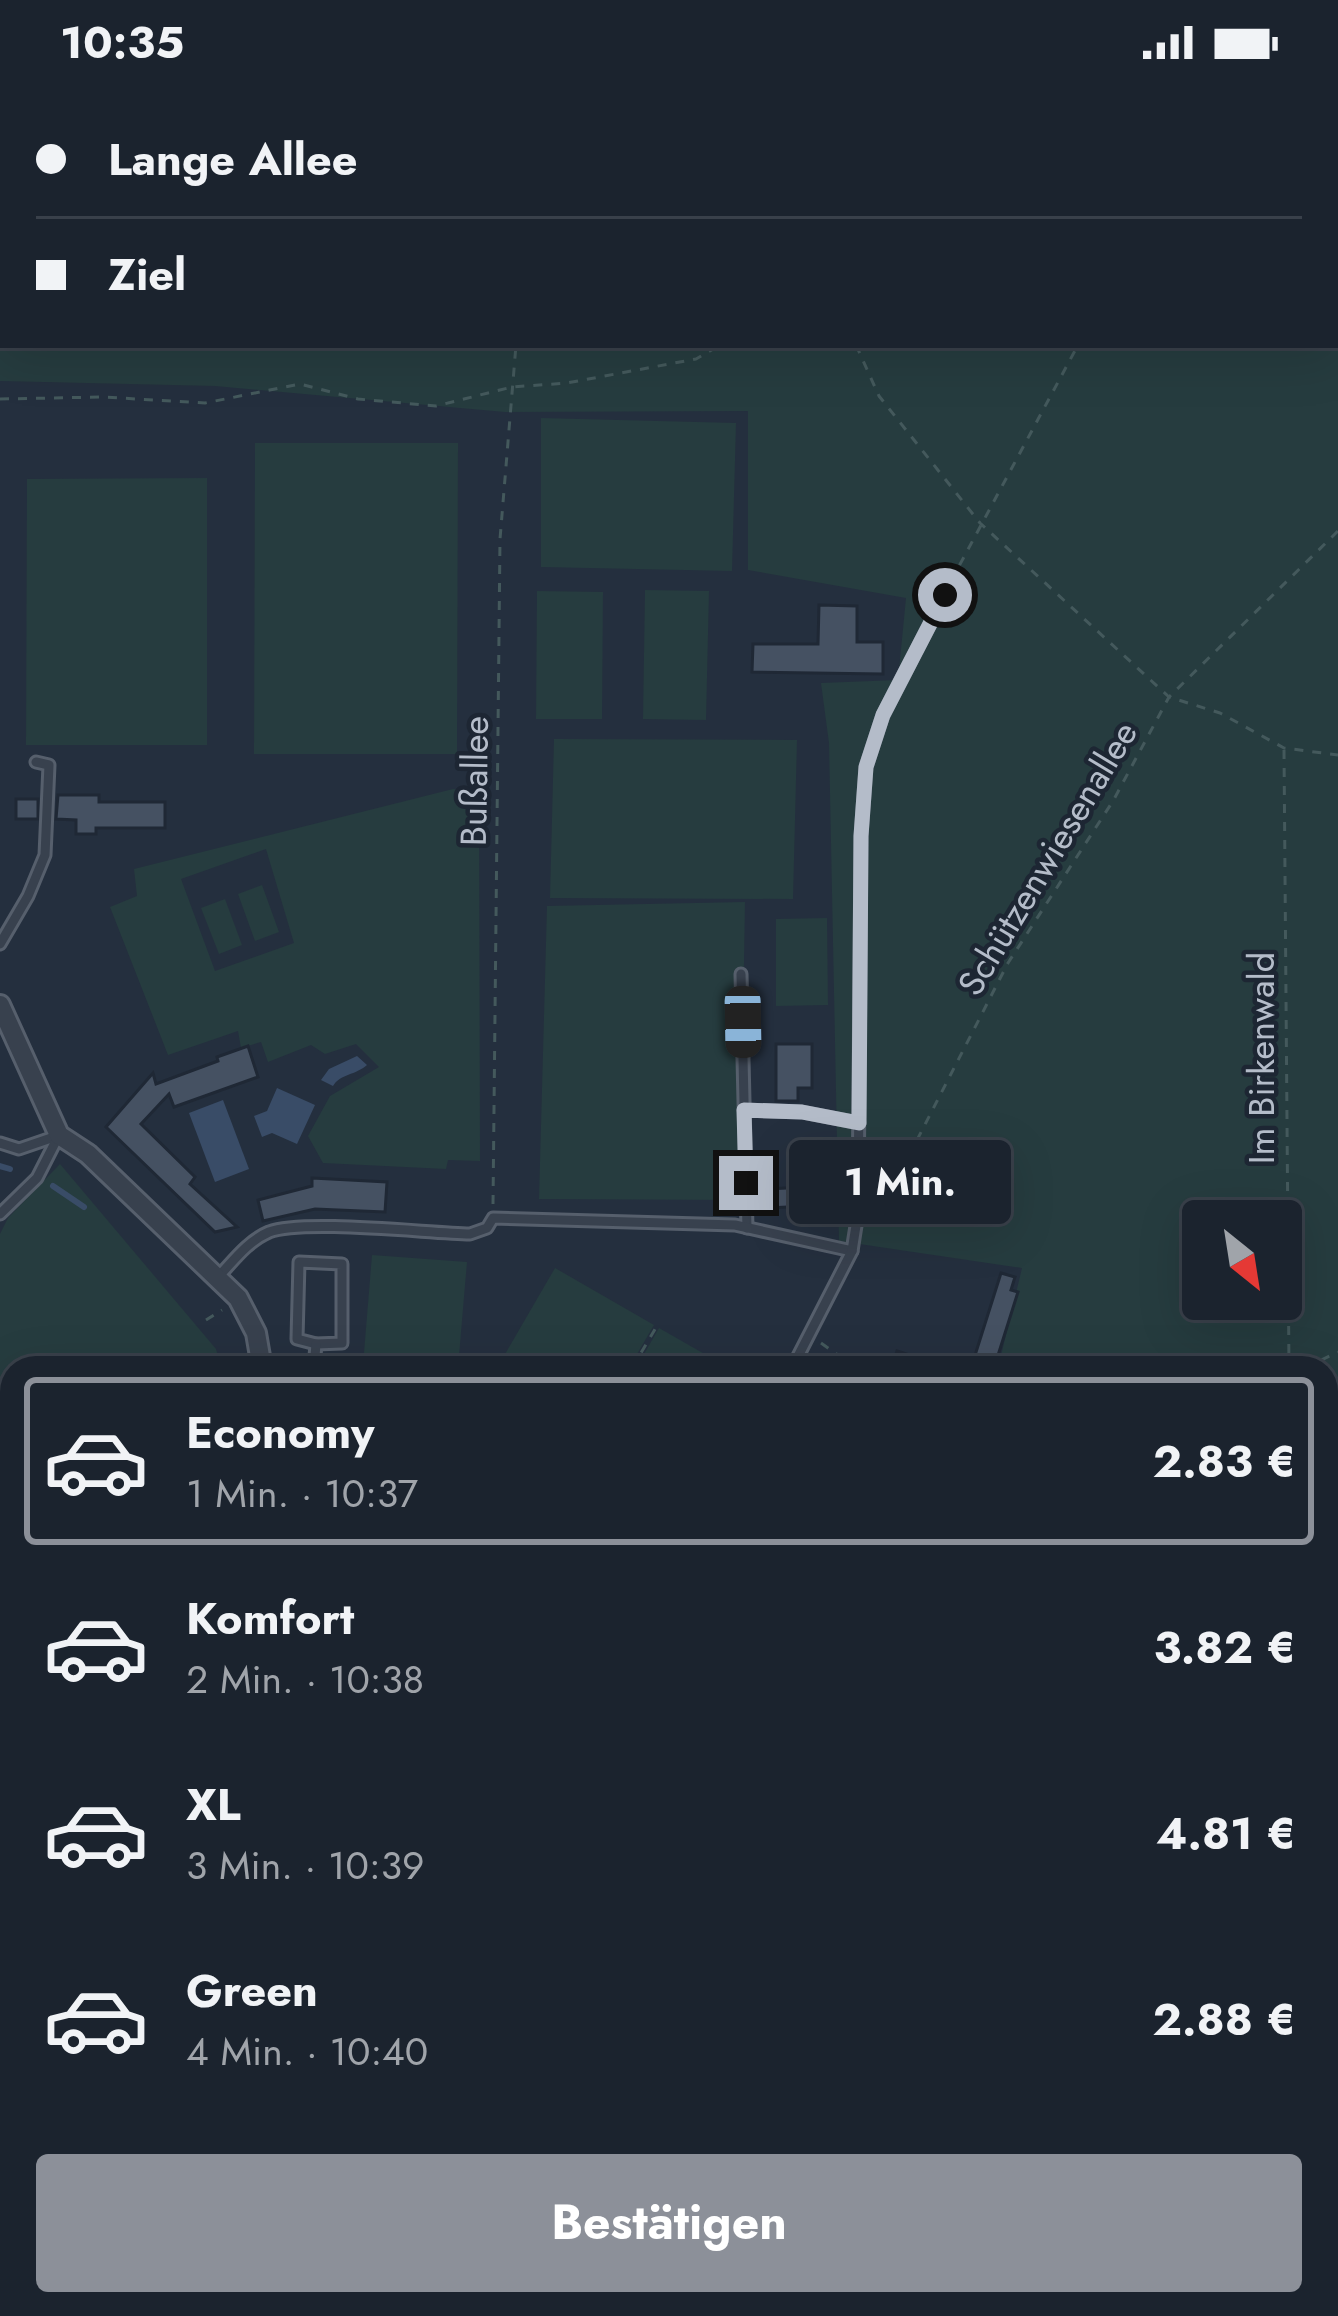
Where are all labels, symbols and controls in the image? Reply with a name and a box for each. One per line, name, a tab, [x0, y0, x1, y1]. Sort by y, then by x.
text: 10:35	[60, 10, 184, 75]
text: Lange Allee	[108, 127, 358, 192]
text: Ziel	[108, 242, 186, 307]
route start	[918, 568, 972, 622]
street label: Schützenwiesenallee	[944, 711, 1150, 1005]
street label: Bußallee	[447, 715, 501, 847]
street label: Im Birkenwald	[1235, 952, 1287, 1164]
car	[724, 986, 762, 1058]
callout: 1 Min.	[788, 1141, 1010, 1225]
text: 1 Min.	[844, 1153, 956, 1210]
route end	[719, 1156, 773, 1210]
north arrow	[1182, 1200, 1302, 1320]
map controls	[1182, 1200, 1302, 1320]
text: Economy	[186, 1400, 374, 1465]
icon: car	[42, 1407, 150, 1515]
text: 2.83 €	[1153, 1429, 1296, 1494]
text: 1 Min. · 10:37	[186, 1465, 418, 1522]
text: Komfort	[186, 1586, 354, 1651]
icon: car	[42, 1593, 150, 1701]
text: 3.82 €	[1154, 1615, 1296, 1680]
text: 2 Min. · 10:38	[186, 1651, 424, 1708]
text: XL	[186, 1772, 241, 1837]
icon: car	[42, 1779, 150, 1887]
text: 4.81 €	[1156, 1801, 1296, 1866]
text: 3 Min. · 10:39	[186, 1837, 424, 1894]
text: Green	[186, 1958, 318, 2023]
icon: car	[42, 1965, 150, 2073]
text: 2.88 €	[1153, 1987, 1296, 2052]
text: 4 Min. · 10:40	[186, 2023, 428, 2080]
button: Bestätigen	[36, 2154, 1302, 2292]

